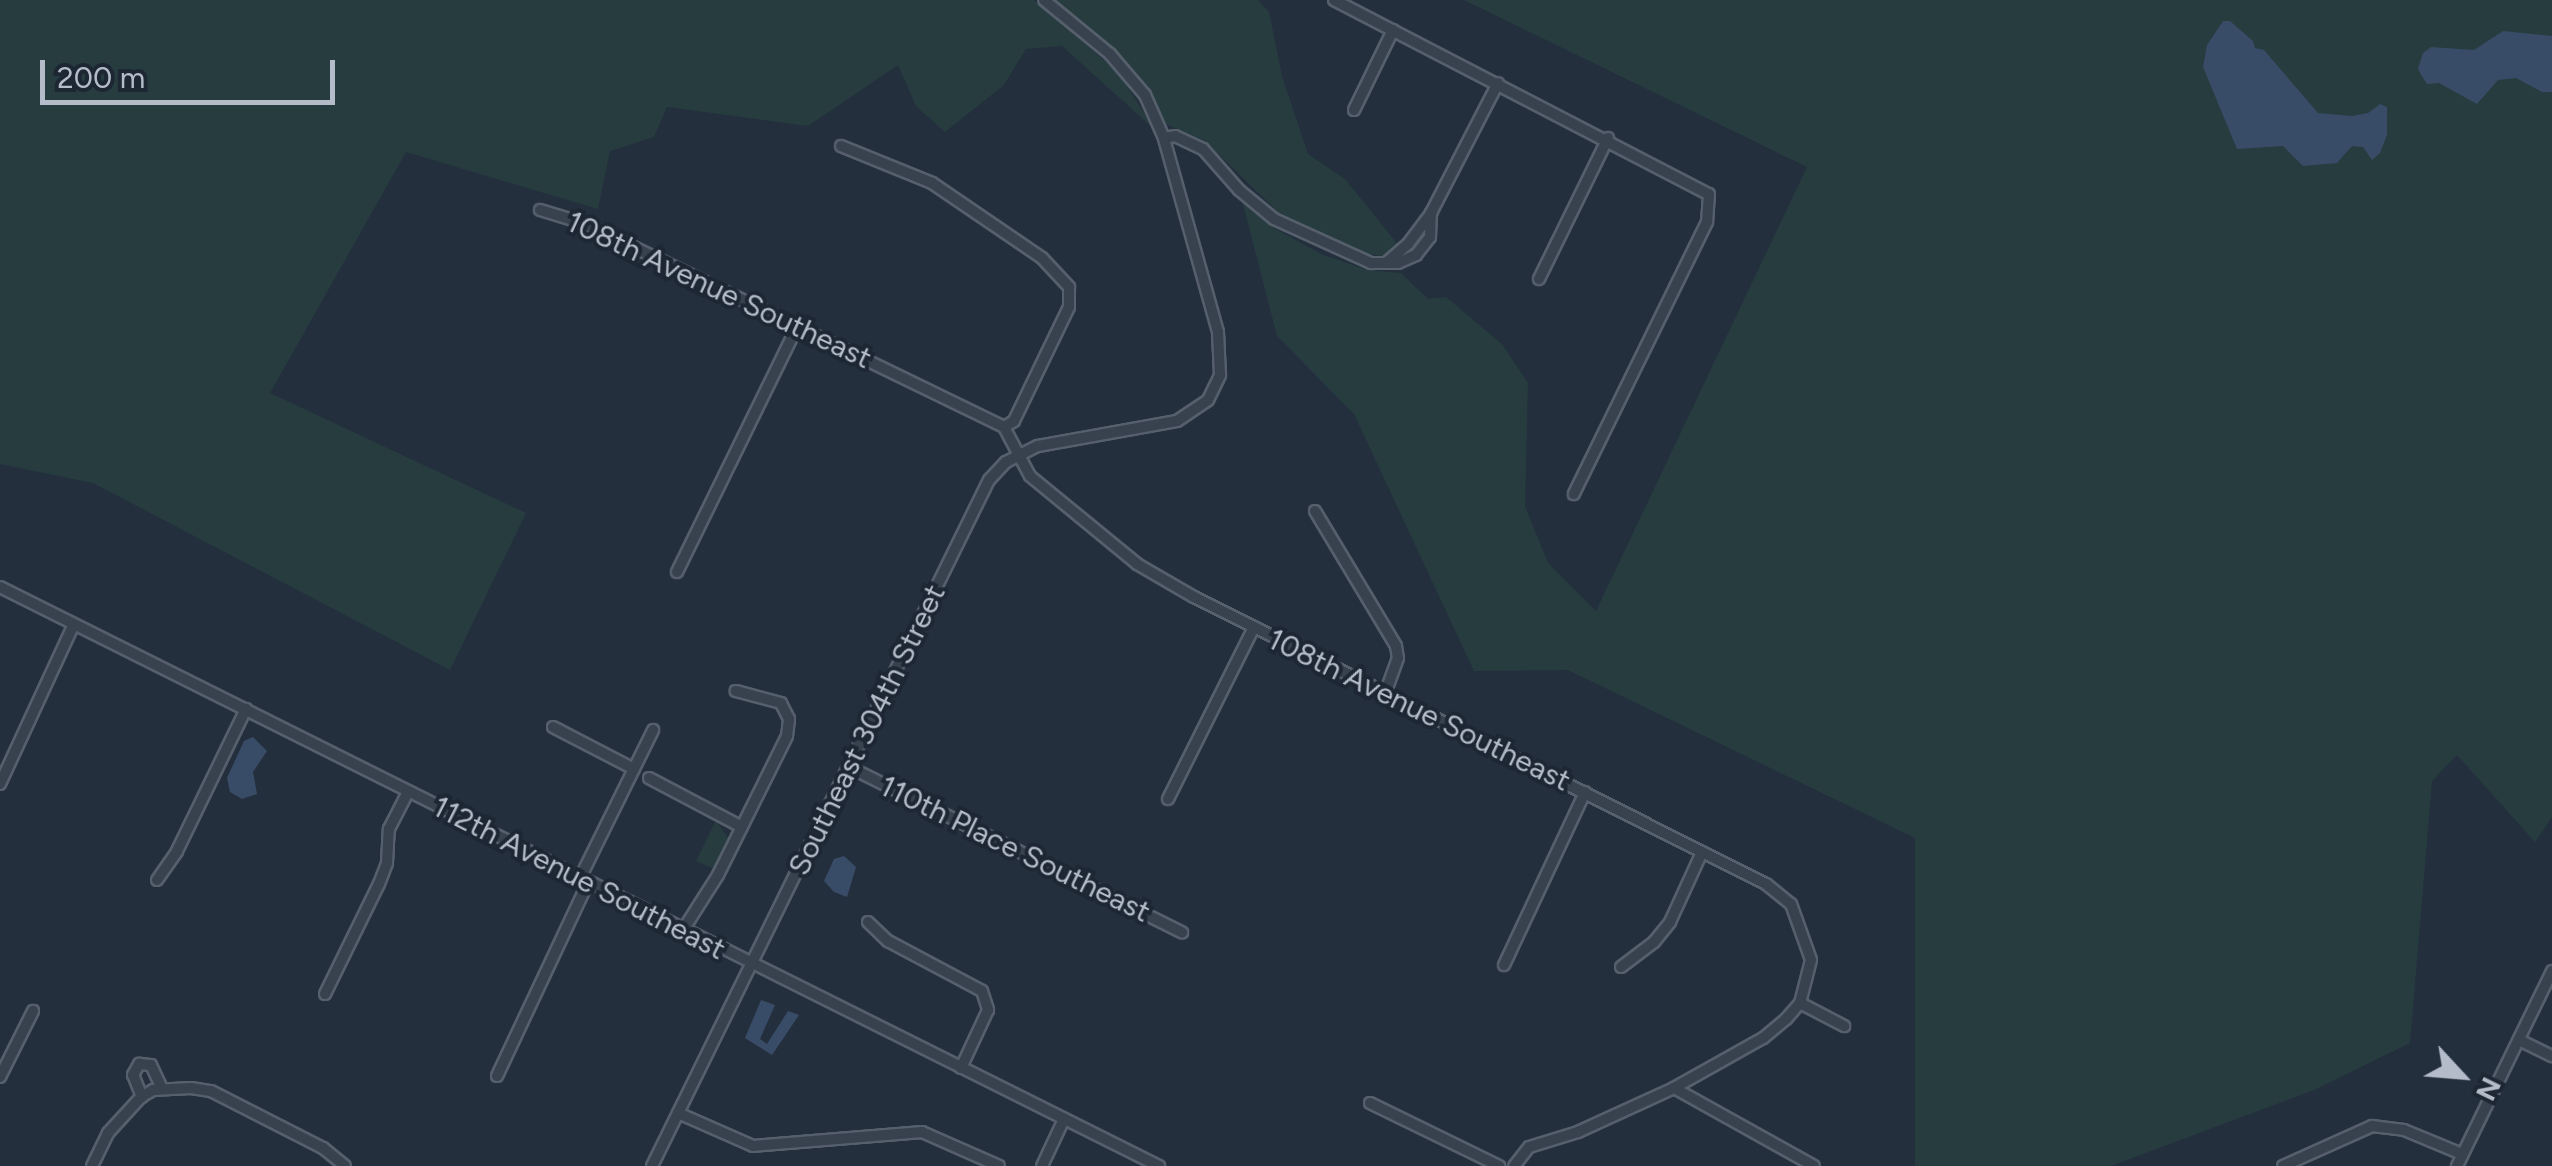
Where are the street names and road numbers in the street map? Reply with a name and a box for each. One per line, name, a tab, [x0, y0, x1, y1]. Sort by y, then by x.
street label: 108th Avenue Southeast	[561, 204, 877, 376]
street label: Southeast 304th Street	[781, 579, 953, 881]
street label: 108th Avenue Southeast	[1262, 621, 1576, 799]
street label: 110th Place Southeast	[874, 768, 1156, 930]
street label: 112th Avenue Southeast	[427, 789, 731, 967]

